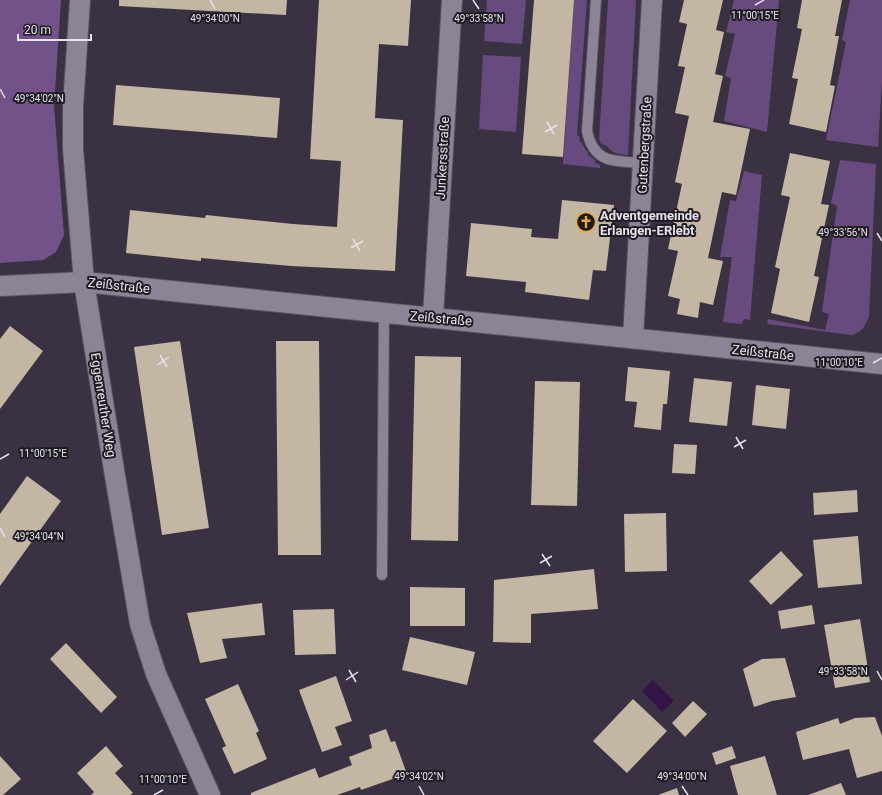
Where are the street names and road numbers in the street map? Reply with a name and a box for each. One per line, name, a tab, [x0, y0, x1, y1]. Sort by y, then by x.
street label: Gutenbergstraße	[634, 96, 655, 194]
street label: Junkersstraße	[433, 116, 452, 200]
street label: Zeißstraße	[87, 275, 151, 296]
street label: Zeißstraße	[409, 308, 473, 329]
street label: Zeißstraße	[731, 342, 795, 363]
street label: Eggenreuther Weg	[88, 352, 119, 458]

